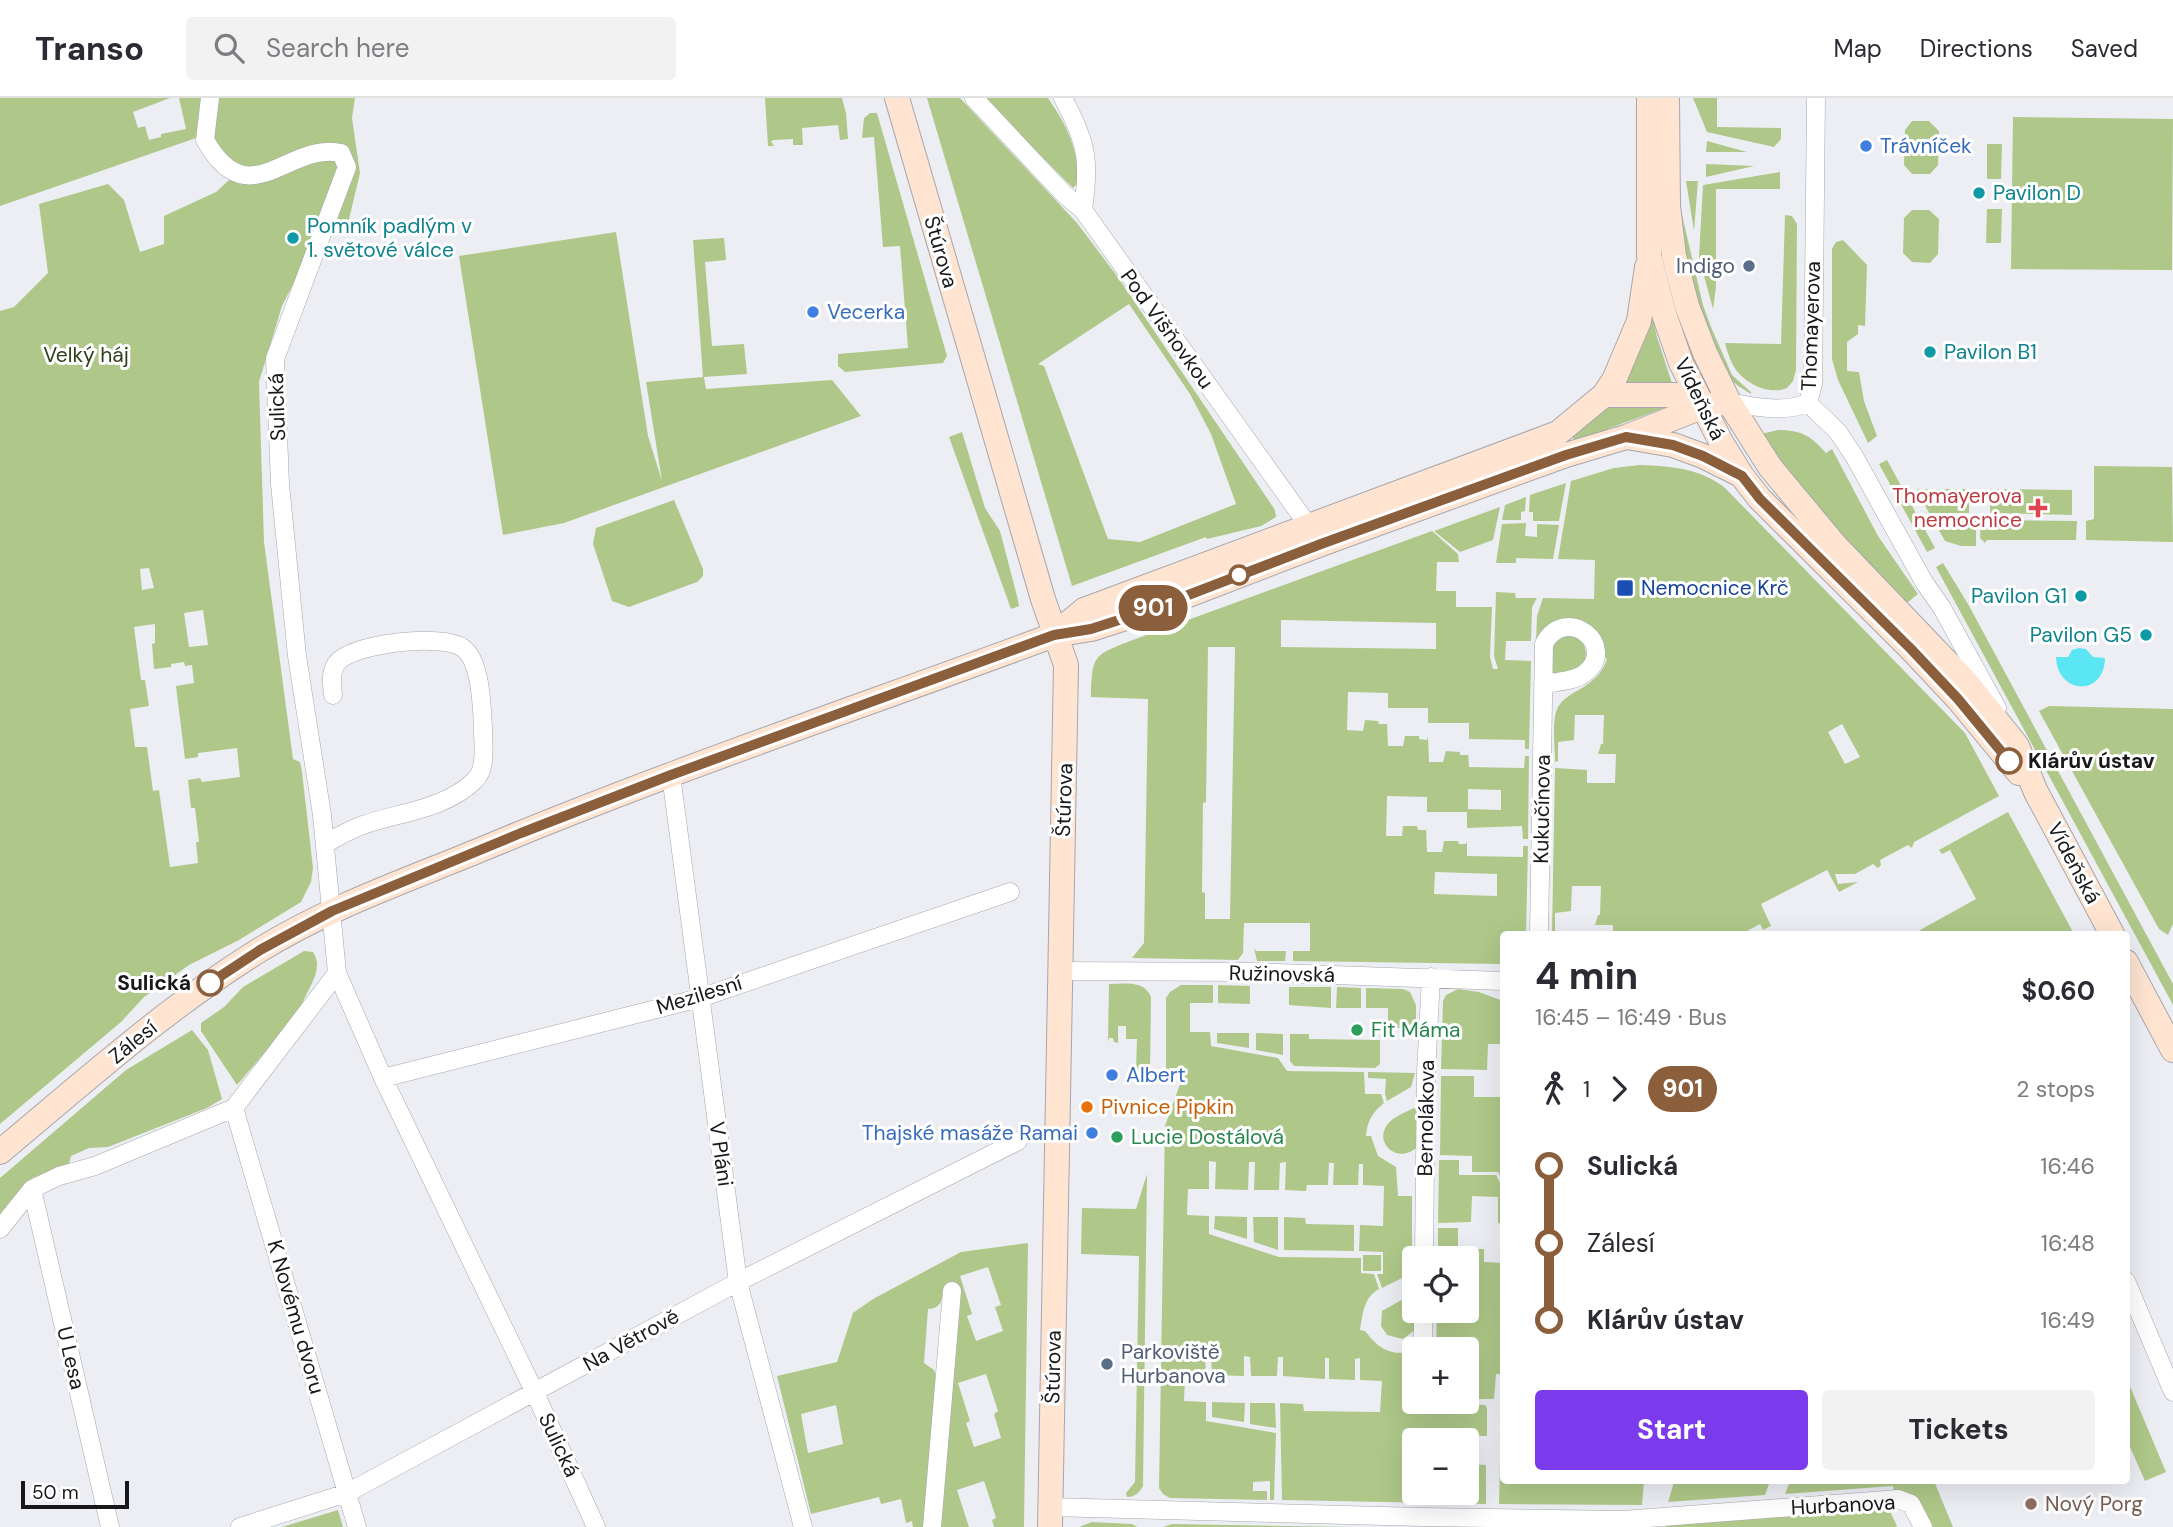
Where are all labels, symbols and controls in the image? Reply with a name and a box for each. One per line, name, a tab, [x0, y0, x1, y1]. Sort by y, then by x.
search box	[186, 17, 676, 80]
text: Transo	[35, 27, 144, 70]
icon: search	[210, 29, 248, 67]
text: Search here	[266, 31, 410, 65]
text: Map	[1834, 33, 1882, 64]
text: Directions	[1920, 33, 2033, 64]
text: Saved	[2071, 33, 2138, 64]
place label: Trávníček	[1880, 132, 1972, 160]
marker: Trávníček	[1858, 138, 1874, 154]
place label: Pavilon D	[1993, 179, 2081, 207]
marker: Pavilon D	[1971, 185, 1987, 201]
place label: Pomník padlým v 1. světové válce	[307, 212, 472, 264]
street label: Štúrova	[917, 213, 965, 291]
marker: Pomník padlým v 1. světové válce	[285, 230, 301, 246]
place label: Indigo	[1676, 252, 1735, 280]
marker: Indigo	[1741, 258, 1757, 274]
street label: Thomayerova	[1795, 261, 1827, 391]
street label: Pod Višňovkou	[1114, 263, 1220, 395]
place label: Vecerka	[827, 298, 905, 326]
marker: Vecerka	[805, 304, 821, 320]
place label: Pavilon B1	[1944, 338, 2037, 366]
park label: Velký háj	[43, 341, 129, 369]
marker: Pavilon B1	[1922, 344, 1938, 360]
street label: Vídeňská	[1668, 353, 1732, 445]
street label: Sulická	[262, 373, 292, 441]
place label: Thomayerova nemocnice	[1892, 482, 2022, 534]
marker: Thomayerova nemocnice	[2028, 498, 2048, 518]
unlabelled marker	[1229, 565, 1249, 585]
place label: Nemocnice Krč	[1641, 574, 1789, 602]
marker: Nemocnice Krč	[1615, 578, 1635, 598]
place label: Pavilon G1	[1971, 582, 2067, 610]
line badge: 901	[1113, 585, 1193, 631]
marker: Pavilon G1	[2073, 588, 2089, 604]
text: 901	[1133, 592, 1173, 623]
place label: Pavilon G5	[2030, 621, 2132, 649]
marker: Pavilon G5	[2138, 627, 2154, 643]
place label: Klárův ústav	[2028, 747, 2155, 775]
marker: Klárův ústav	[1996, 748, 2022, 774]
street label: Kukučínova	[1527, 754, 1557, 864]
street label: Štúrova	[1049, 763, 1079, 837]
street label: Vídeňská	[2041, 817, 2107, 909]
text: 4 min	[1535, 951, 1638, 1001]
street label: Ružinovská	[1229, 959, 1335, 989]
place label: Sulická	[117, 969, 191, 997]
street label: Mezilesní	[653, 969, 746, 1021]
marker: Sulická	[197, 970, 223, 996]
text: $0.60	[2021, 974, 2095, 1008]
text: 16:45 – 16:49 · Bus	[1535, 1002, 1727, 1032]
street label: Zálesí	[103, 1014, 163, 1070]
place label: Fit Máma	[1371, 1016, 1460, 1044]
marker: Fit Máma	[1349, 1022, 1365, 1038]
street label: Bernolákova	[1411, 1059, 1441, 1177]
place label: Albert	[1126, 1061, 1186, 1089]
marker: Albert	[1104, 1067, 1120, 1083]
icon: walk	[1535, 1070, 1573, 1108]
icon: forward	[1600, 1070, 1638, 1108]
text: 901	[1662, 1073, 1703, 1104]
text: 1	[1583, 1074, 1590, 1104]
text: 2 stops	[2016, 1074, 2095, 1104]
place label: Pivnice Pipkin	[1101, 1093, 1234, 1121]
marker: Pivnice Pipkin	[1079, 1099, 1095, 1115]
place label: Thajské masáže Ramai	[862, 1119, 1078, 1147]
street label: V Pláni	[703, 1120, 739, 1188]
place label: Lucie Dostálová	[1131, 1123, 1284, 1151]
marker: Thajské masáže Ramai	[1084, 1125, 1100, 1141]
marker: Lucie Dostálová	[1109, 1129, 1125, 1145]
text: Sulická	[1587, 1149, 1678, 1183]
text: 16:46	[2040, 1151, 2095, 1181]
text: Zálesí	[1587, 1226, 1655, 1260]
text: 16:48	[2041, 1228, 2095, 1258]
street label: K Novému dvoru	[261, 1237, 331, 1397]
map controls	[1402, 1246, 1479, 1505]
button: locate	[1402, 1246, 1479, 1323]
street label: Na Větrově	[578, 1302, 684, 1378]
text: Klárův ústav	[1587, 1303, 1744, 1337]
text: 16:49	[2040, 1305, 2095, 1335]
street label: U Lesa	[50, 1324, 92, 1392]
street label: Štúrova	[1038, 1330, 1068, 1404]
button: +	[1402, 1337, 1479, 1414]
place label: Parkoviště Hurbanova	[1121, 1338, 1226, 1390]
marker: Parkoviště Hurbanova	[1099, 1356, 1115, 1372]
button: Start	[1535, 1390, 1808, 1470]
button: Tickets	[1822, 1390, 2095, 1470]
street label: Sulická	[532, 1408, 586, 1482]
button: −	[1402, 1428, 1479, 1505]
scale bar	[21, 1478, 130, 1510]
text: 50 m	[32, 1480, 79, 1505]
street label: Hurbanova	[1790, 1488, 1896, 1522]
place label: Nový Porg	[2045, 1490, 2143, 1518]
marker: Nový Porg	[2023, 1496, 2039, 1512]

